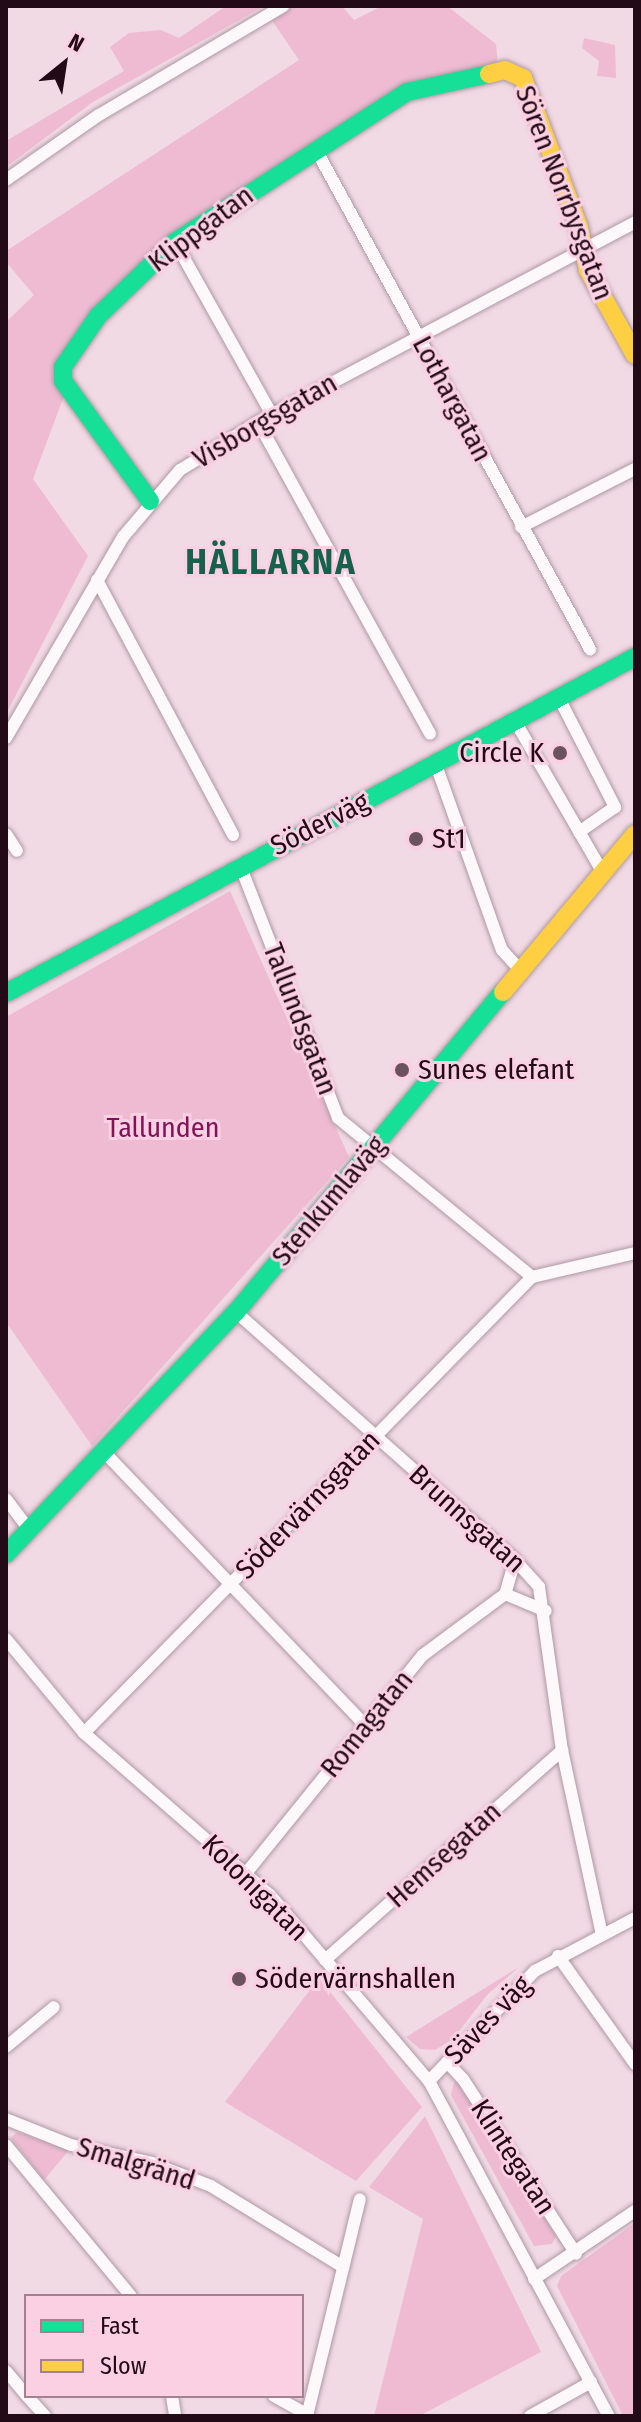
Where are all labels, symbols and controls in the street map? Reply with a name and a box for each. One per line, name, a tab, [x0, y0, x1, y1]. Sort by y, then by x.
north arrow	[24, 24, 104, 104]
text: N	[64, 28, 89, 58]
street label: Sören Norrbysgatan	[508, 81, 620, 305]
street label: Klippgatan	[142, 179, 260, 279]
street label: Lothargatan	[405, 330, 499, 468]
street label: Visborgsgatan	[187, 366, 343, 476]
district label: HÄLLARNA	[185, 541, 357, 585]
place label: Circle K	[459, 736, 544, 770]
marker: Circle K	[551, 744, 569, 762]
street label: Söderväg	[265, 785, 375, 863]
place label: St1	[432, 822, 466, 856]
marker: St1	[407, 830, 425, 848]
street label: Tallundsgatan	[256, 938, 344, 1100]
place label: Sunes elefant	[418, 1053, 574, 1087]
marker: Sunes elefant	[393, 1061, 411, 1079]
park label: Tallunden	[107, 1111, 219, 1145]
street label: Stenkumlaväg	[265, 1129, 393, 1273]
street label: Södervärnsgatan	[229, 1424, 387, 1586]
street label: Brunnsgatan	[402, 1458, 532, 1580]
street label: Romagatan	[314, 1664, 420, 1784]
street label: Hemsegatan	[380, 1795, 508, 1915]
street label: Kolonigatan	[195, 1828, 315, 1948]
place label: Södervärnshallen	[255, 1962, 456, 1996]
street label: Säves väg	[438, 1969, 538, 2071]
marker: Södervärnshallen	[230, 1970, 248, 1988]
street label: Klintegatan	[463, 2093, 563, 2221]
street label: Smalgränd	[73, 2130, 199, 2198]
legend	[24, 2294, 304, 2398]
text: Fast	[100, 2312, 139, 2340]
text: Slow	[100, 2352, 146, 2380]

